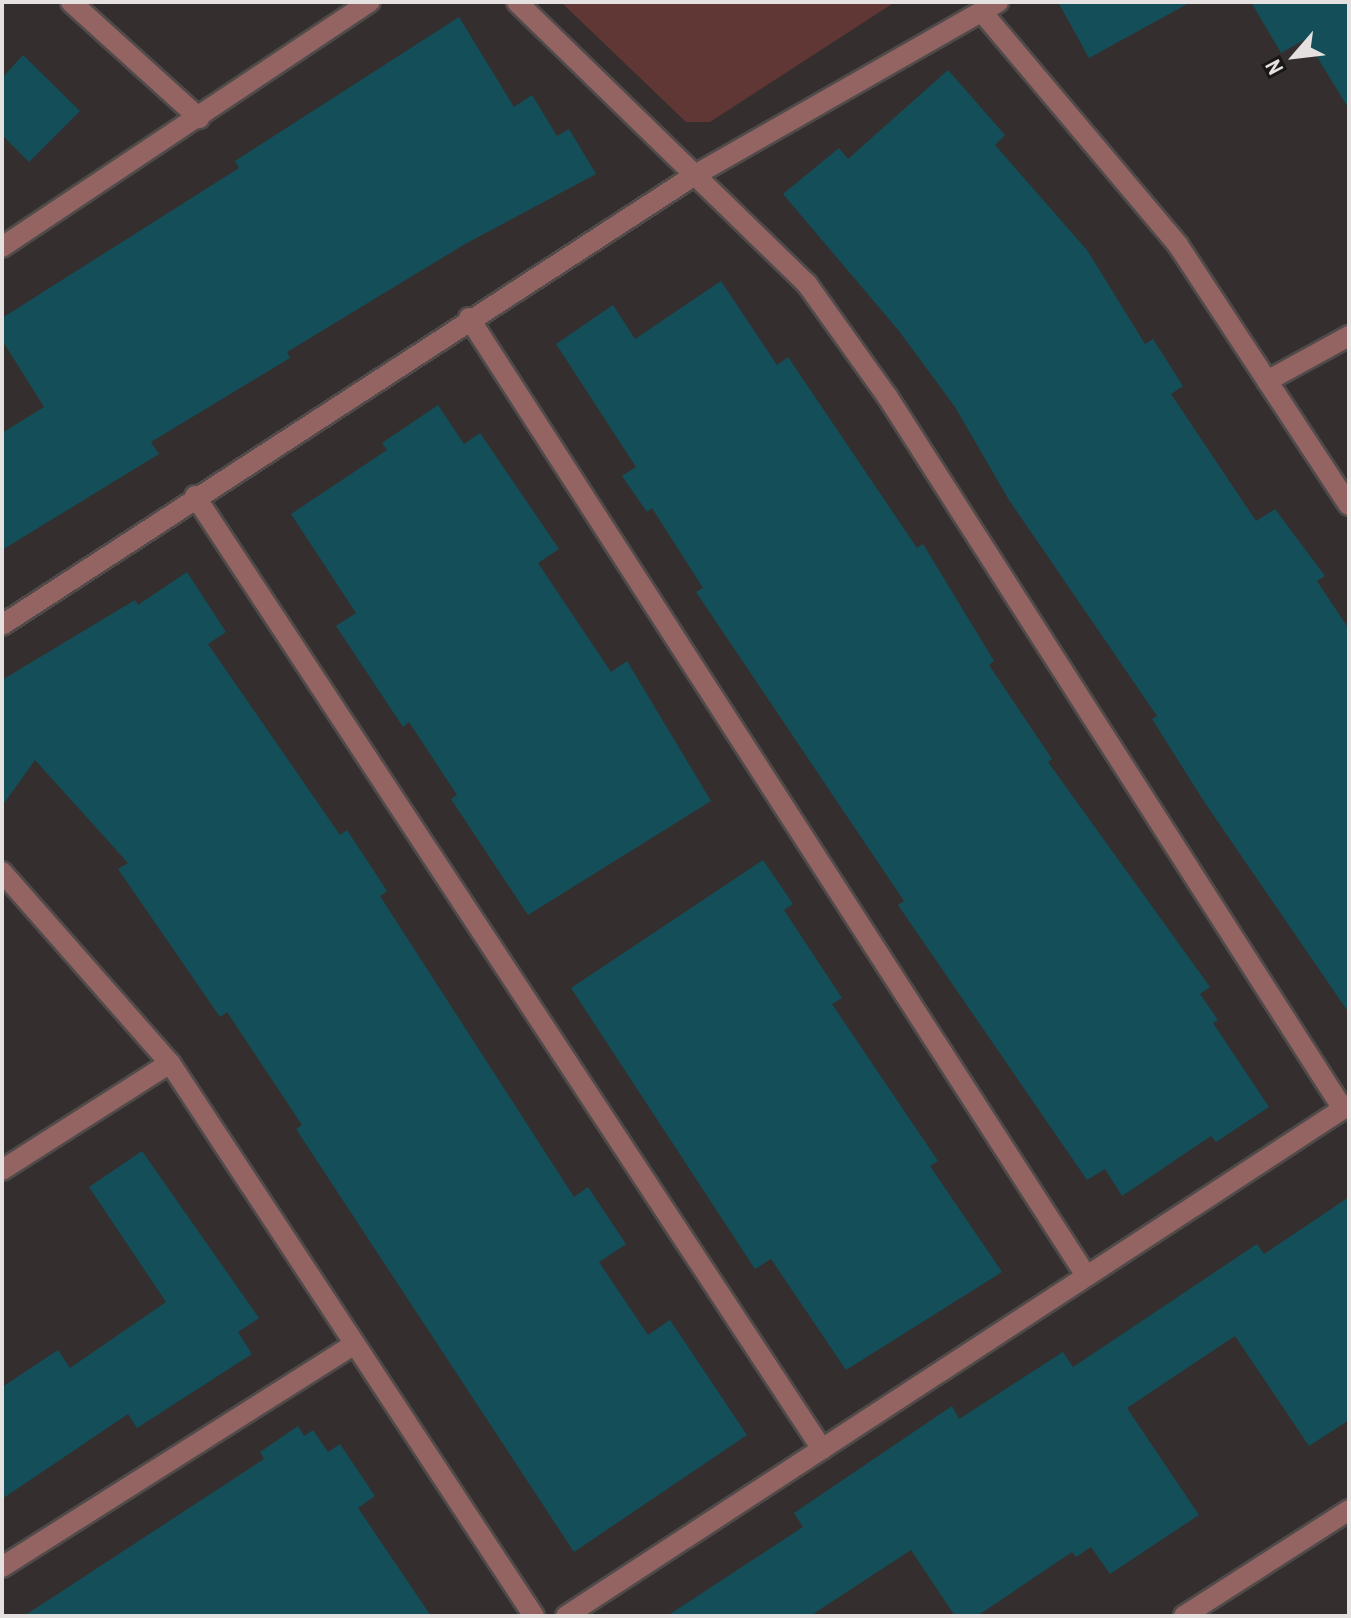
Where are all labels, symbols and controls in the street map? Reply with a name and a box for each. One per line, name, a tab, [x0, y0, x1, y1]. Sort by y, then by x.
north arrow	[1255, 16, 1335, 96]
text: N	[1258, 54, 1290, 80]

